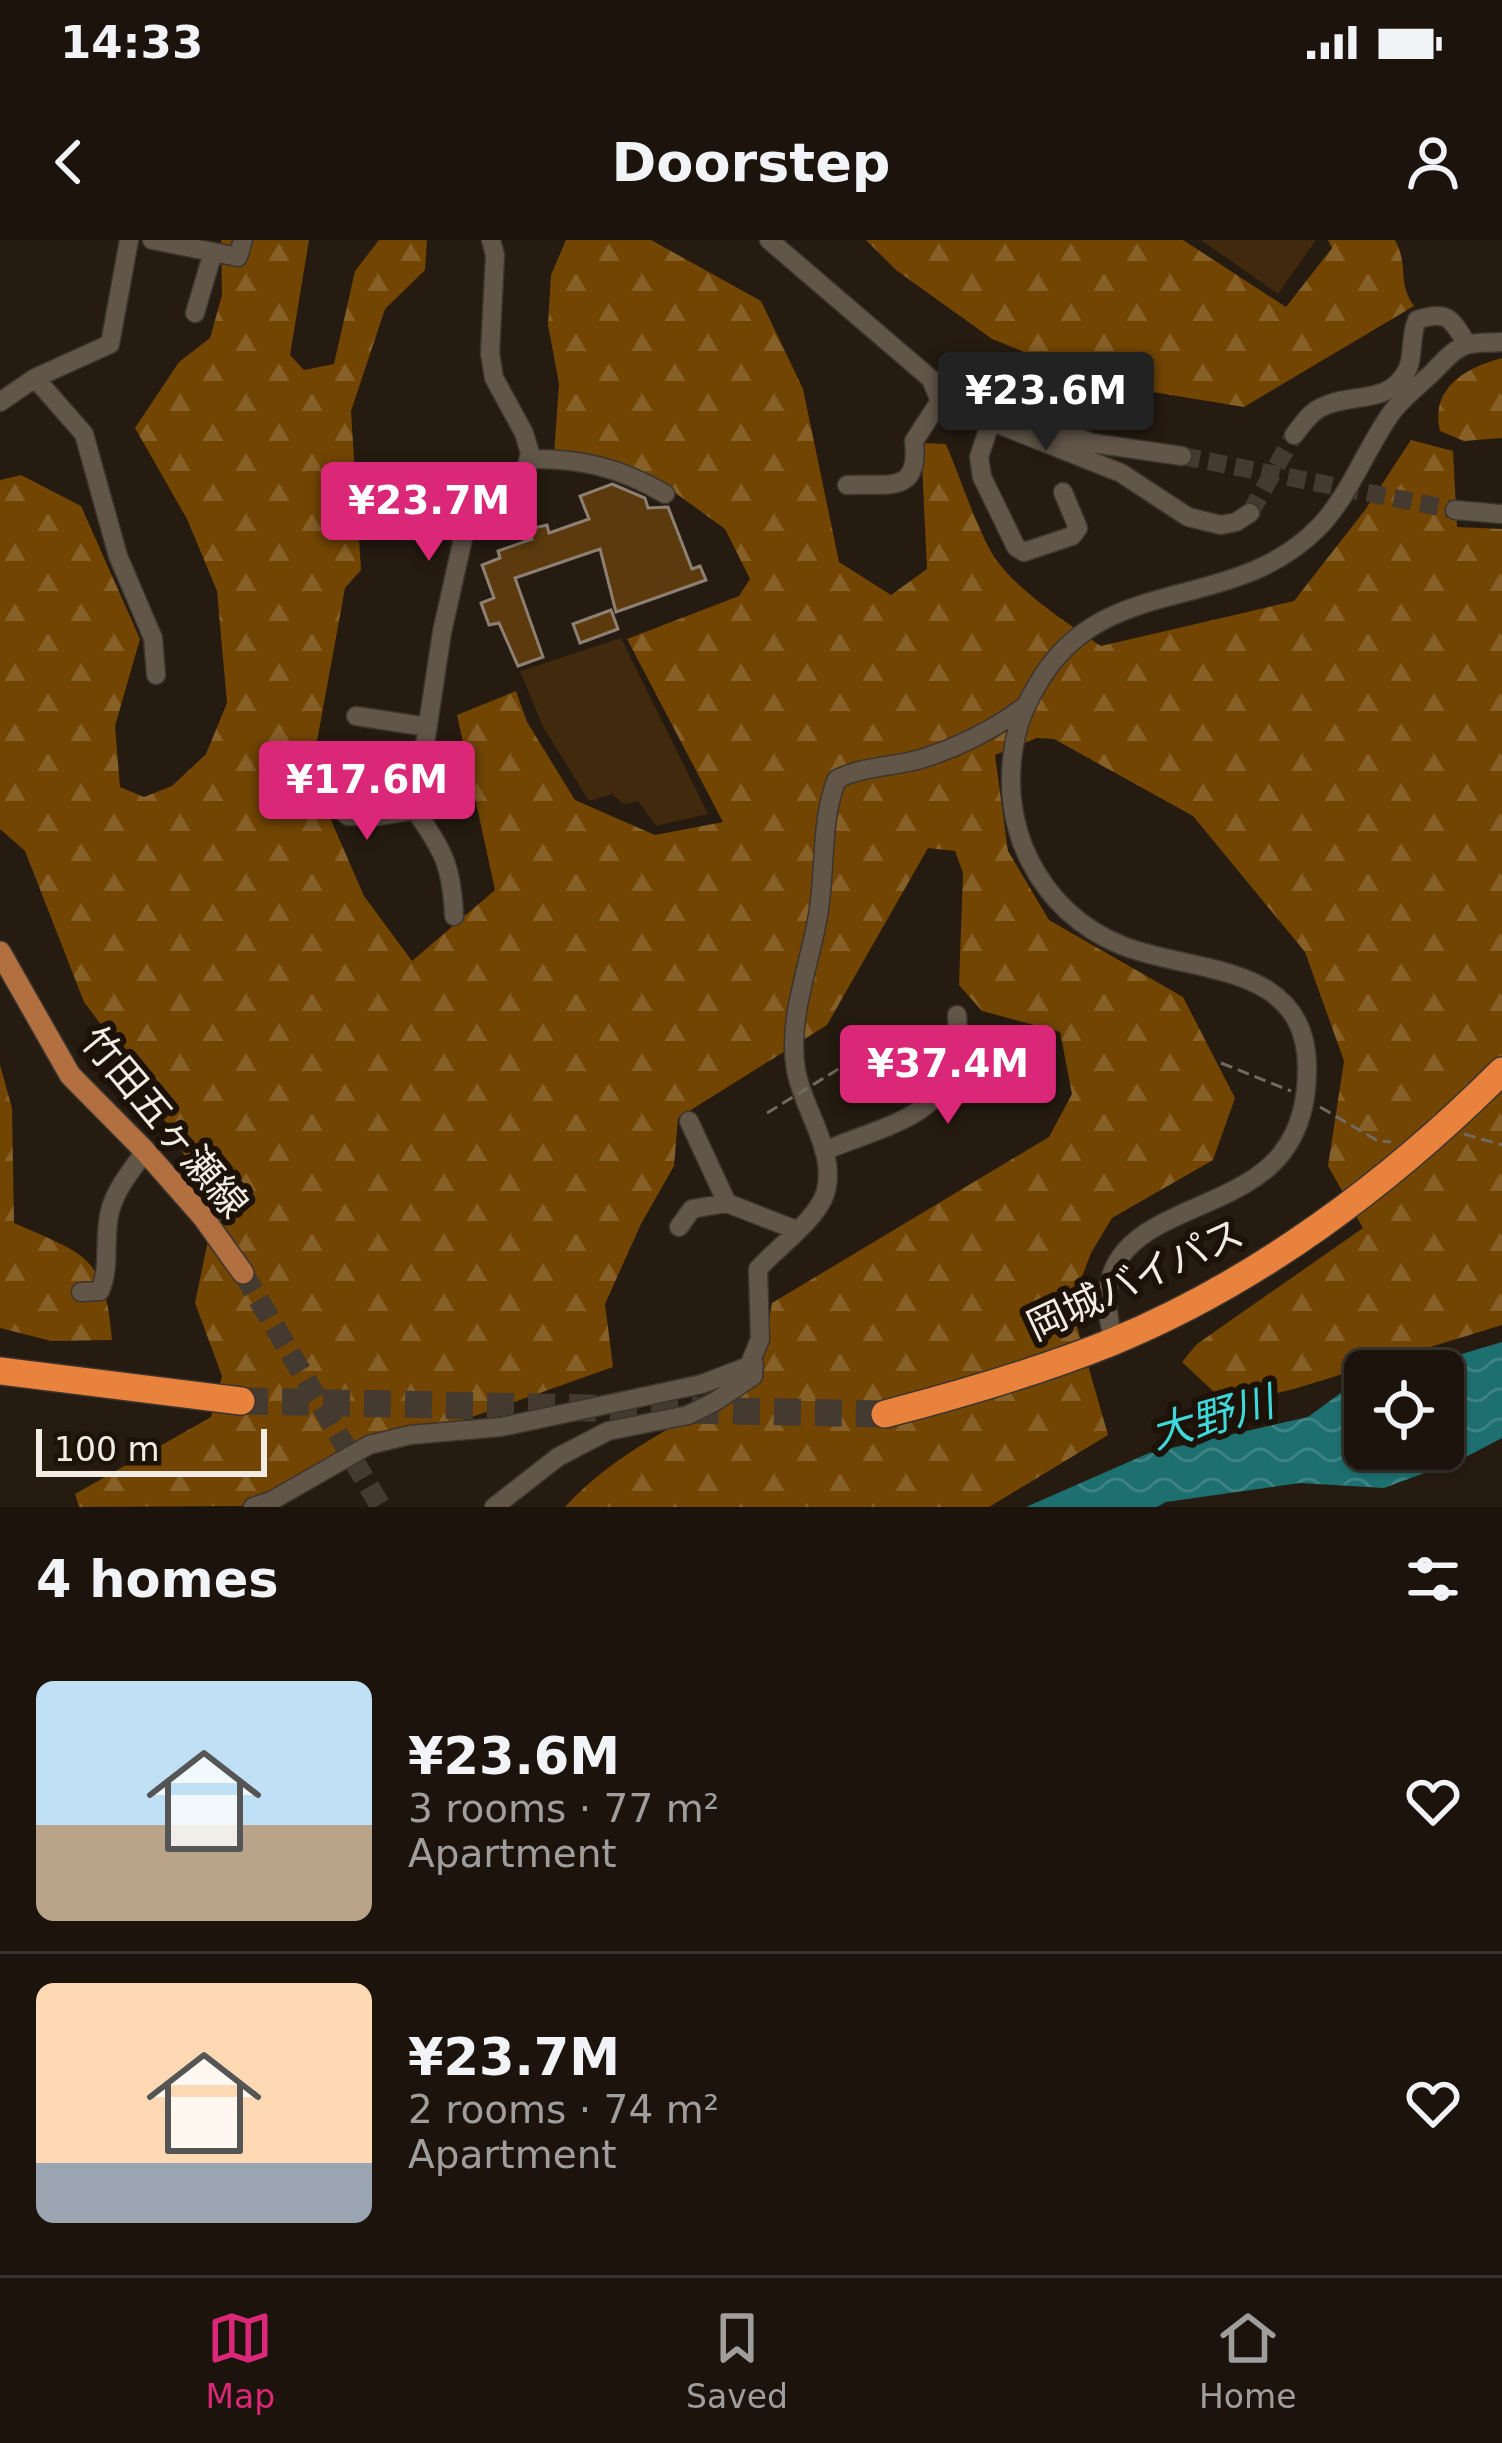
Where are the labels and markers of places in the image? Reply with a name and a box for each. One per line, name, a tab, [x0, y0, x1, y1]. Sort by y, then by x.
pin: ¥23.6M	[948, 352, 1144, 454]
pin: ¥23.7M	[331, 462, 527, 564]
pin: ¥17.6M	[269, 741, 465, 843]
pin: ¥37.4M	[850, 1025, 1046, 1127]

